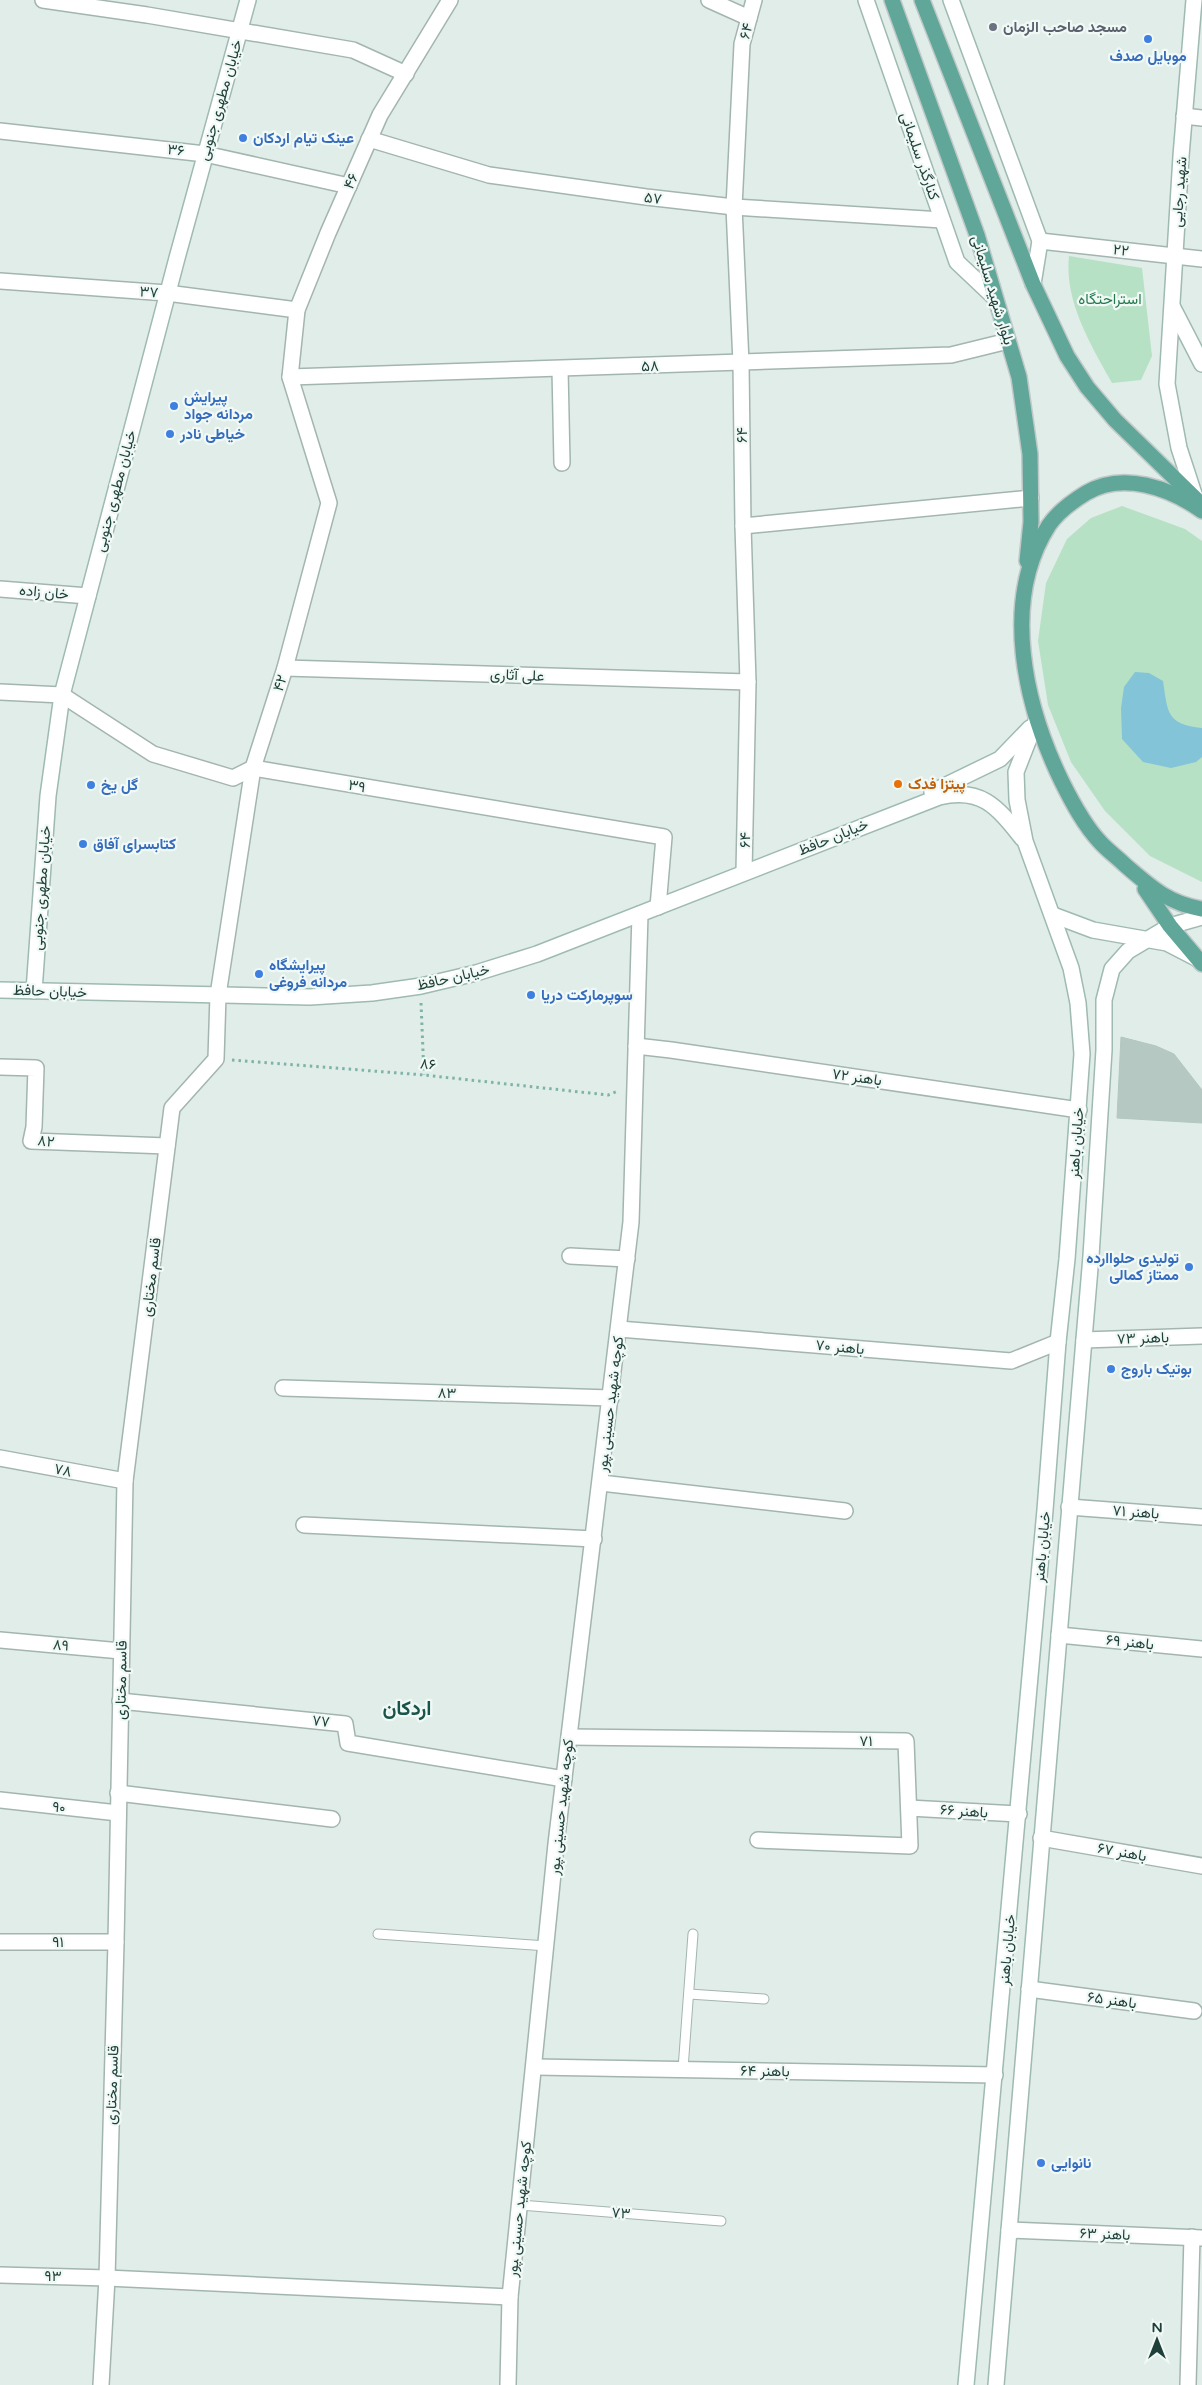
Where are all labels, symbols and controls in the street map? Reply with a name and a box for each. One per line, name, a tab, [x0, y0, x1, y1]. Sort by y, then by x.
place label: مسجد صاحب الزمان	[1003, 18, 1127, 36]
street label: ۶۴	[735, 21, 757, 41]
marker: مسجد صاحب الزمان	[987, 21, 999, 33]
marker: موبایل صدف	[1142, 33, 1154, 45]
street label: خیابان مطهری جنوبی	[194, 37, 247, 163]
place label: موبایل صدف	[1109, 47, 1187, 65]
street label: کنارگذر سلیمانی	[896, 110, 944, 203]
place label: عینک تیام اردکان	[253, 129, 354, 148]
marker: عینک تیام اردکان	[237, 132, 249, 144]
street label: ۳۶	[167, 140, 185, 160]
street label: شهید رجایی	[1168, 156, 1191, 228]
street label: ۴۶	[340, 170, 362, 192]
street label: ۵۷	[643, 188, 663, 208]
street label: بلوار شهید سلیمانی	[967, 233, 1018, 347]
street label: ۲۲	[1112, 240, 1130, 260]
street label: ۳۷	[139, 282, 159, 302]
park label: استراحتگاه	[1078, 290, 1142, 308]
street label: ۵۸	[641, 357, 659, 375]
place label: پیرایش مردانه جواد	[184, 388, 253, 423]
marker: پیرایش مردانه جواد	[168, 400, 180, 412]
place label: خیاطی نادر	[179, 425, 245, 443]
street label: ۶۴	[733, 427, 751, 443]
street label: خیابان مطهری جنوبی	[90, 428, 141, 554]
marker: خیاطی نادر	[164, 428, 176, 440]
street label: خان زاده	[18, 581, 70, 603]
street label: علی آثاری	[490, 665, 545, 686]
street label: ۴۲	[269, 672, 291, 694]
place label: پیتزا فدک	[908, 775, 966, 794]
place label: گل یخ	[101, 776, 138, 795]
street label: ۳۹	[347, 776, 367, 796]
marker: پیتزا فدک	[892, 778, 904, 790]
marker: گل یخ	[85, 779, 97, 791]
street label: خیابان حافظ	[795, 815, 871, 859]
street label: خیابان مطهری جنوبی	[28, 825, 55, 951]
street label: ۶۴	[736, 831, 754, 848]
place label: کتابسرای آفاق	[93, 835, 176, 853]
marker: کتابسرای آفاق	[77, 838, 89, 850]
place label: پیرایشگاه مردانه فروغی	[269, 956, 347, 991]
street label: خیابان حافظ	[415, 960, 491, 994]
marker: پیرایشگاه مردانه فروغی	[253, 968, 265, 980]
street label: خیابان حافظ	[13, 981, 87, 1001]
place label: سوپرمارکت دریا	[541, 986, 633, 1005]
marker: سوپرمارکت دریا	[525, 989, 537, 1001]
street label: ۸۶	[419, 1054, 437, 1074]
street label: باهنر ۷۲	[831, 1065, 883, 1089]
street label: خیابان باهنر	[1064, 1107, 1087, 1180]
street label: ۸۲	[37, 1131, 56, 1151]
street label: قاسم مختاری	[137, 1236, 166, 1318]
place label: تولیدی حلواارده ممتاز کمالی	[1086, 1249, 1179, 1284]
marker: تولیدی حلواارده ممتاز کمالی	[1183, 1261, 1195, 1273]
street label: باهنر ۷۳	[1117, 1328, 1169, 1348]
street label: کوچه شهید حسینی ‍پور	[593, 1335, 628, 1474]
street label: باهنر ۷۰	[815, 1336, 865, 1358]
place label: بوتیک باروج	[1121, 1360, 1192, 1379]
marker: بوتیک باروج	[1105, 1363, 1117, 1375]
street label: ۸۳	[437, 1384, 457, 1402]
street label: ۷۸	[53, 1459, 74, 1481]
street label: باهنر ۷۱	[1112, 1501, 1160, 1523]
street label: خیابان باهنر	[1030, 1511, 1054, 1584]
street label: باهنر ۶۹	[1105, 1631, 1155, 1653]
street label: ۸۹	[52, 1635, 70, 1655]
street label: قاسم مختاری	[111, 1640, 132, 1720]
district label: اردکان	[382, 1697, 432, 1721]
street label: ۷۷	[311, 1711, 331, 1731]
street label: ۷۱	[859, 1732, 873, 1750]
street label: کوچه شهید حسینی ‍پور	[545, 1738, 578, 1877]
street label: ۹۰	[51, 1797, 67, 1817]
street label: باهنر ۶۶	[939, 1800, 989, 1822]
street label: باهنر ۶۷	[1096, 1839, 1148, 1865]
street label: خیابان باهنر	[995, 1914, 1019, 1987]
street label: ۹۱	[52, 1933, 64, 1951]
street label: باهنر ۶۵	[1086, 1988, 1138, 2012]
street label: قاسم مختاری	[102, 2045, 123, 2125]
street label: باهنر ۶۴	[740, 2062, 790, 2080]
street label: کوچه شهید حسینی ‍پور	[503, 2140, 536, 2279]
place label: نانوایی	[1051, 2154, 1091, 2172]
marker: نانوایی	[1035, 2157, 1047, 2169]
street label: ۷۳	[611, 2203, 631, 2223]
street label: باهنر ۶۳	[1079, 2224, 1131, 2244]
street label: ۹۳	[44, 2267, 62, 2285]
north arrow	[1132, 2315, 1182, 2365]
text: N	[1151, 2319, 1163, 2336]

